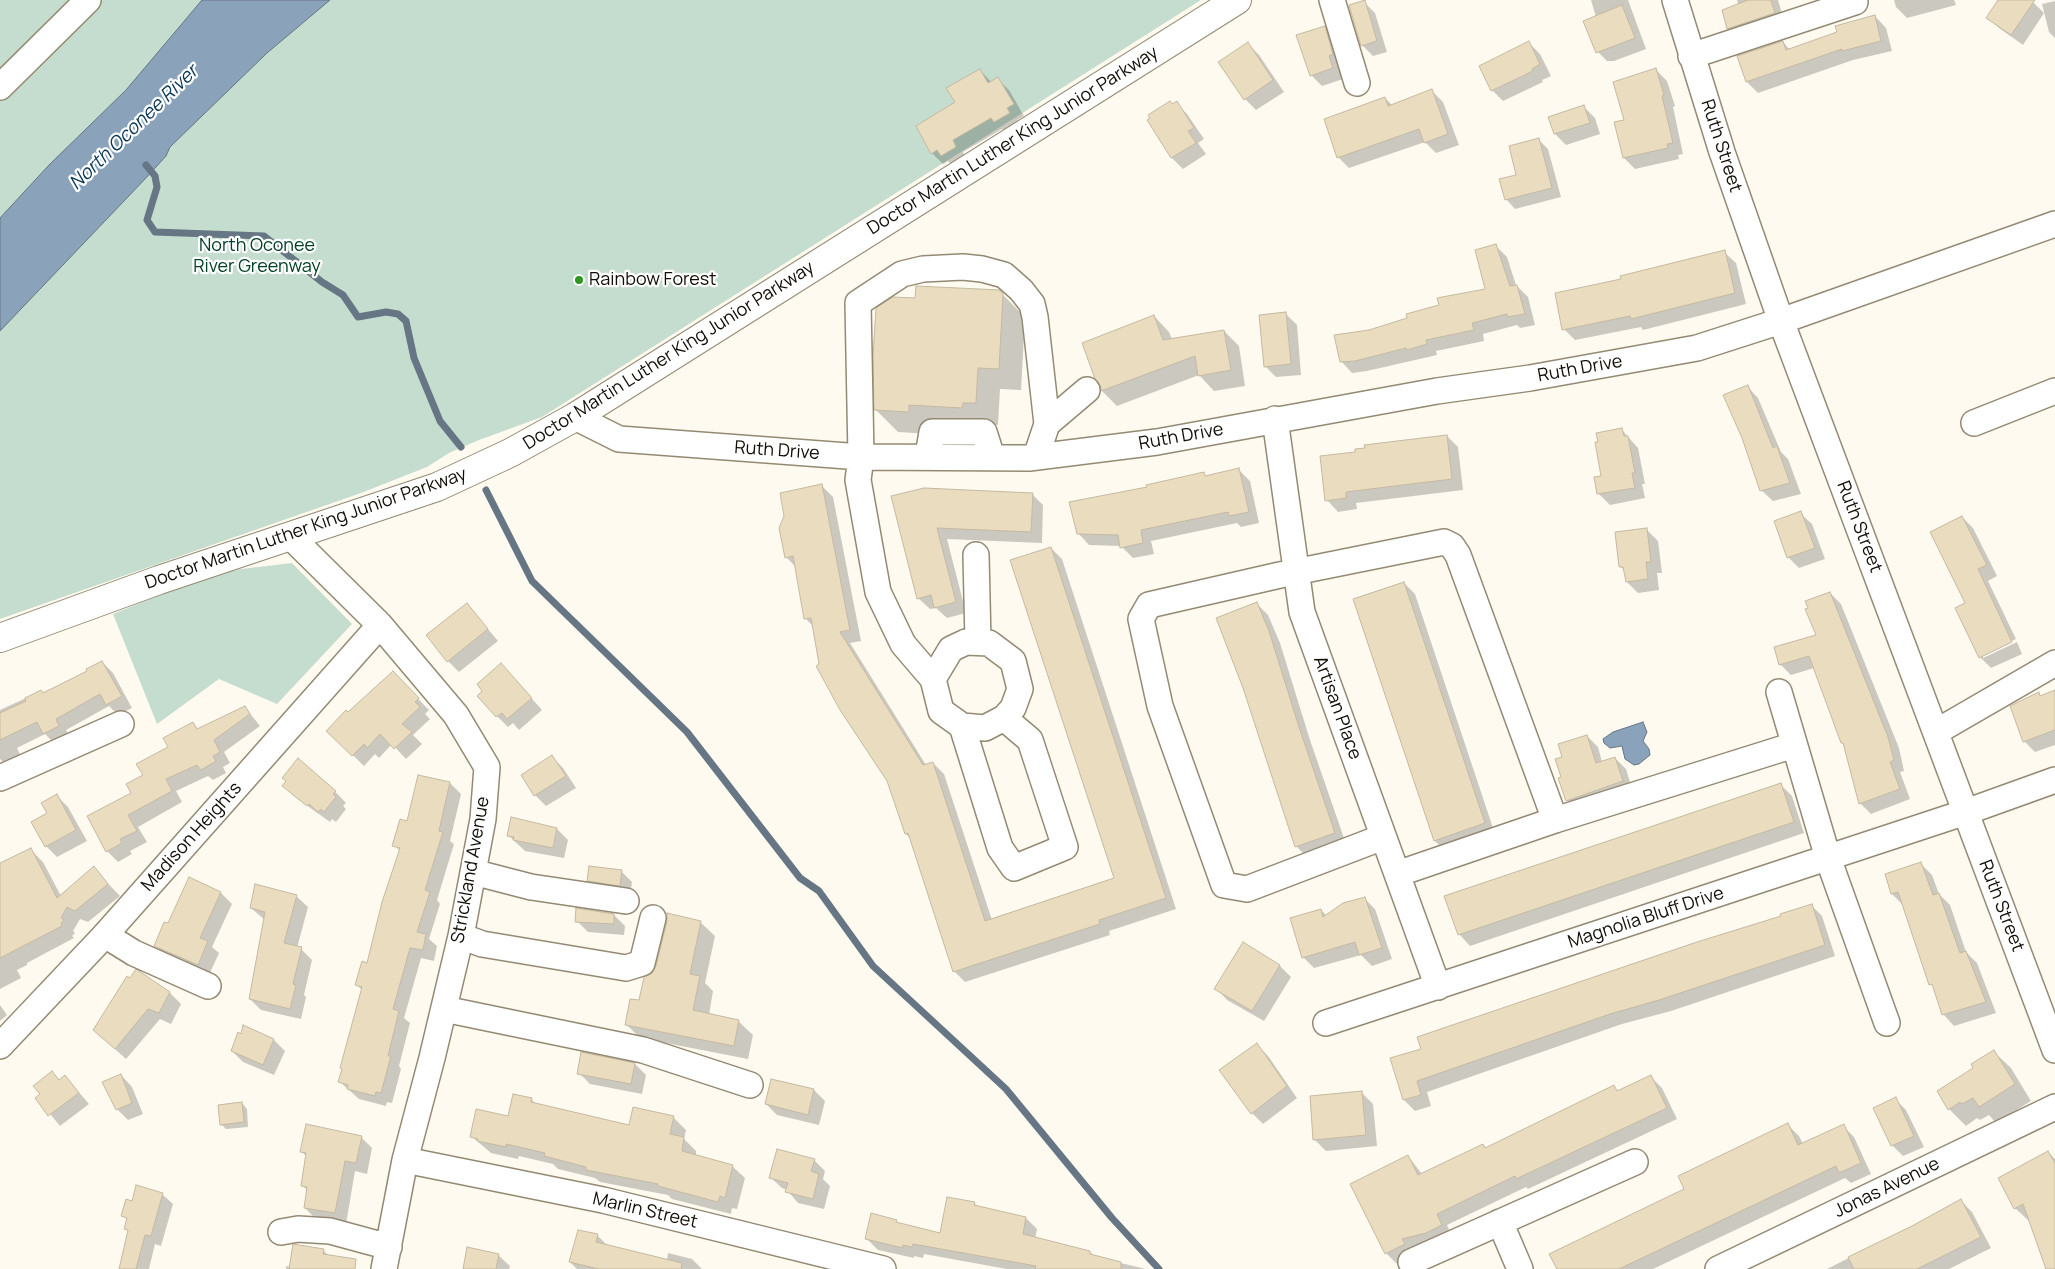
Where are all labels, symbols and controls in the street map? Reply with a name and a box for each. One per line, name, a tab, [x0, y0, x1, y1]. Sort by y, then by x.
street label: Doctor Martin Luther King Junior Parkway	[864, 42, 1162, 240]
water label: North Oconee River	[65, 61, 203, 195]
street label: Ruth Street	[1696, 97, 1746, 195]
park label: North Oconee River Greenway	[193, 235, 321, 278]
street label: Doctor Martin Luther King Junior Parkway	[520, 257, 818, 455]
place label: Rainbow Forest	[589, 269, 717, 291]
marker: Rainbow Forest	[573, 274, 585, 286]
street label: Ruth Drive	[1536, 351, 1624, 387]
street label: Ruth Drive	[1137, 419, 1225, 455]
street label: Ruth Drive	[734, 437, 820, 465]
street label: Doctor Martin Luther King Junior Parkway	[142, 464, 470, 594]
street label: Ruth Street	[1832, 478, 1886, 576]
street label: Artisan Place	[1308, 653, 1366, 763]
street label: Madison Heights	[137, 778, 247, 896]
street label: Strickland Avenue	[447, 795, 495, 945]
street label: Ruth Street	[1974, 857, 2028, 955]
street label: Magnolia Bluff Drive	[1565, 883, 1727, 953]
street label: Jonas Avenue	[1831, 1153, 1943, 1223]
street label: Marlin Street	[590, 1188, 700, 1234]

